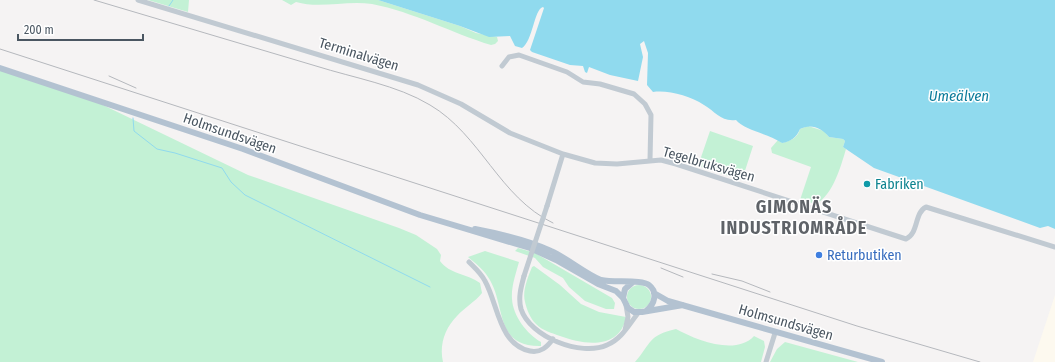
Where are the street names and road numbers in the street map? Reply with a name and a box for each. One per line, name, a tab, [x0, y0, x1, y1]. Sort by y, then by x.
street label: Terminalvägen	[317, 34, 401, 75]
street label: Holmsundsvägen	[181, 110, 279, 157]
street label: Tegelbruksvägen	[661, 143, 757, 186]
street label: Holmsundsvägen	[737, 301, 835, 344]

